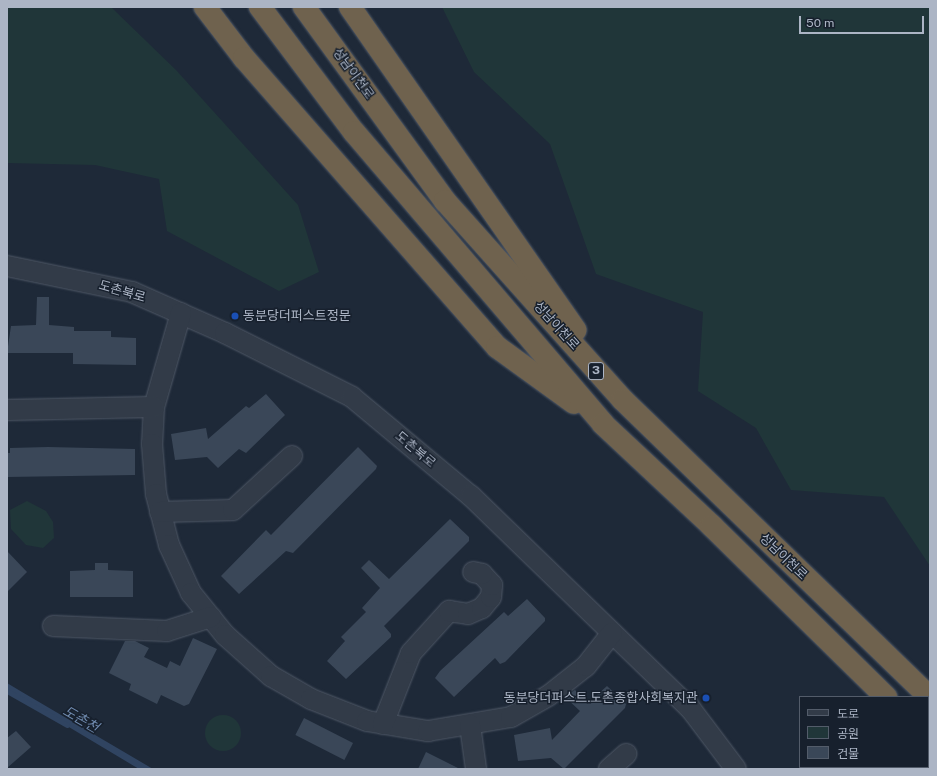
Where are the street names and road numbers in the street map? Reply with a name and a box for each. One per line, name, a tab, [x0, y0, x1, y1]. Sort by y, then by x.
street label: 성남이천로	[329, 45, 377, 103]
street label: 도촌북로	[97, 278, 147, 306]
street label: 성남이천로	[530, 299, 582, 353]
road number: 3	[588, 361, 604, 381]
street label: 도촌북로	[392, 429, 438, 471]
street label: 성남이천로	[756, 531, 810, 583]

